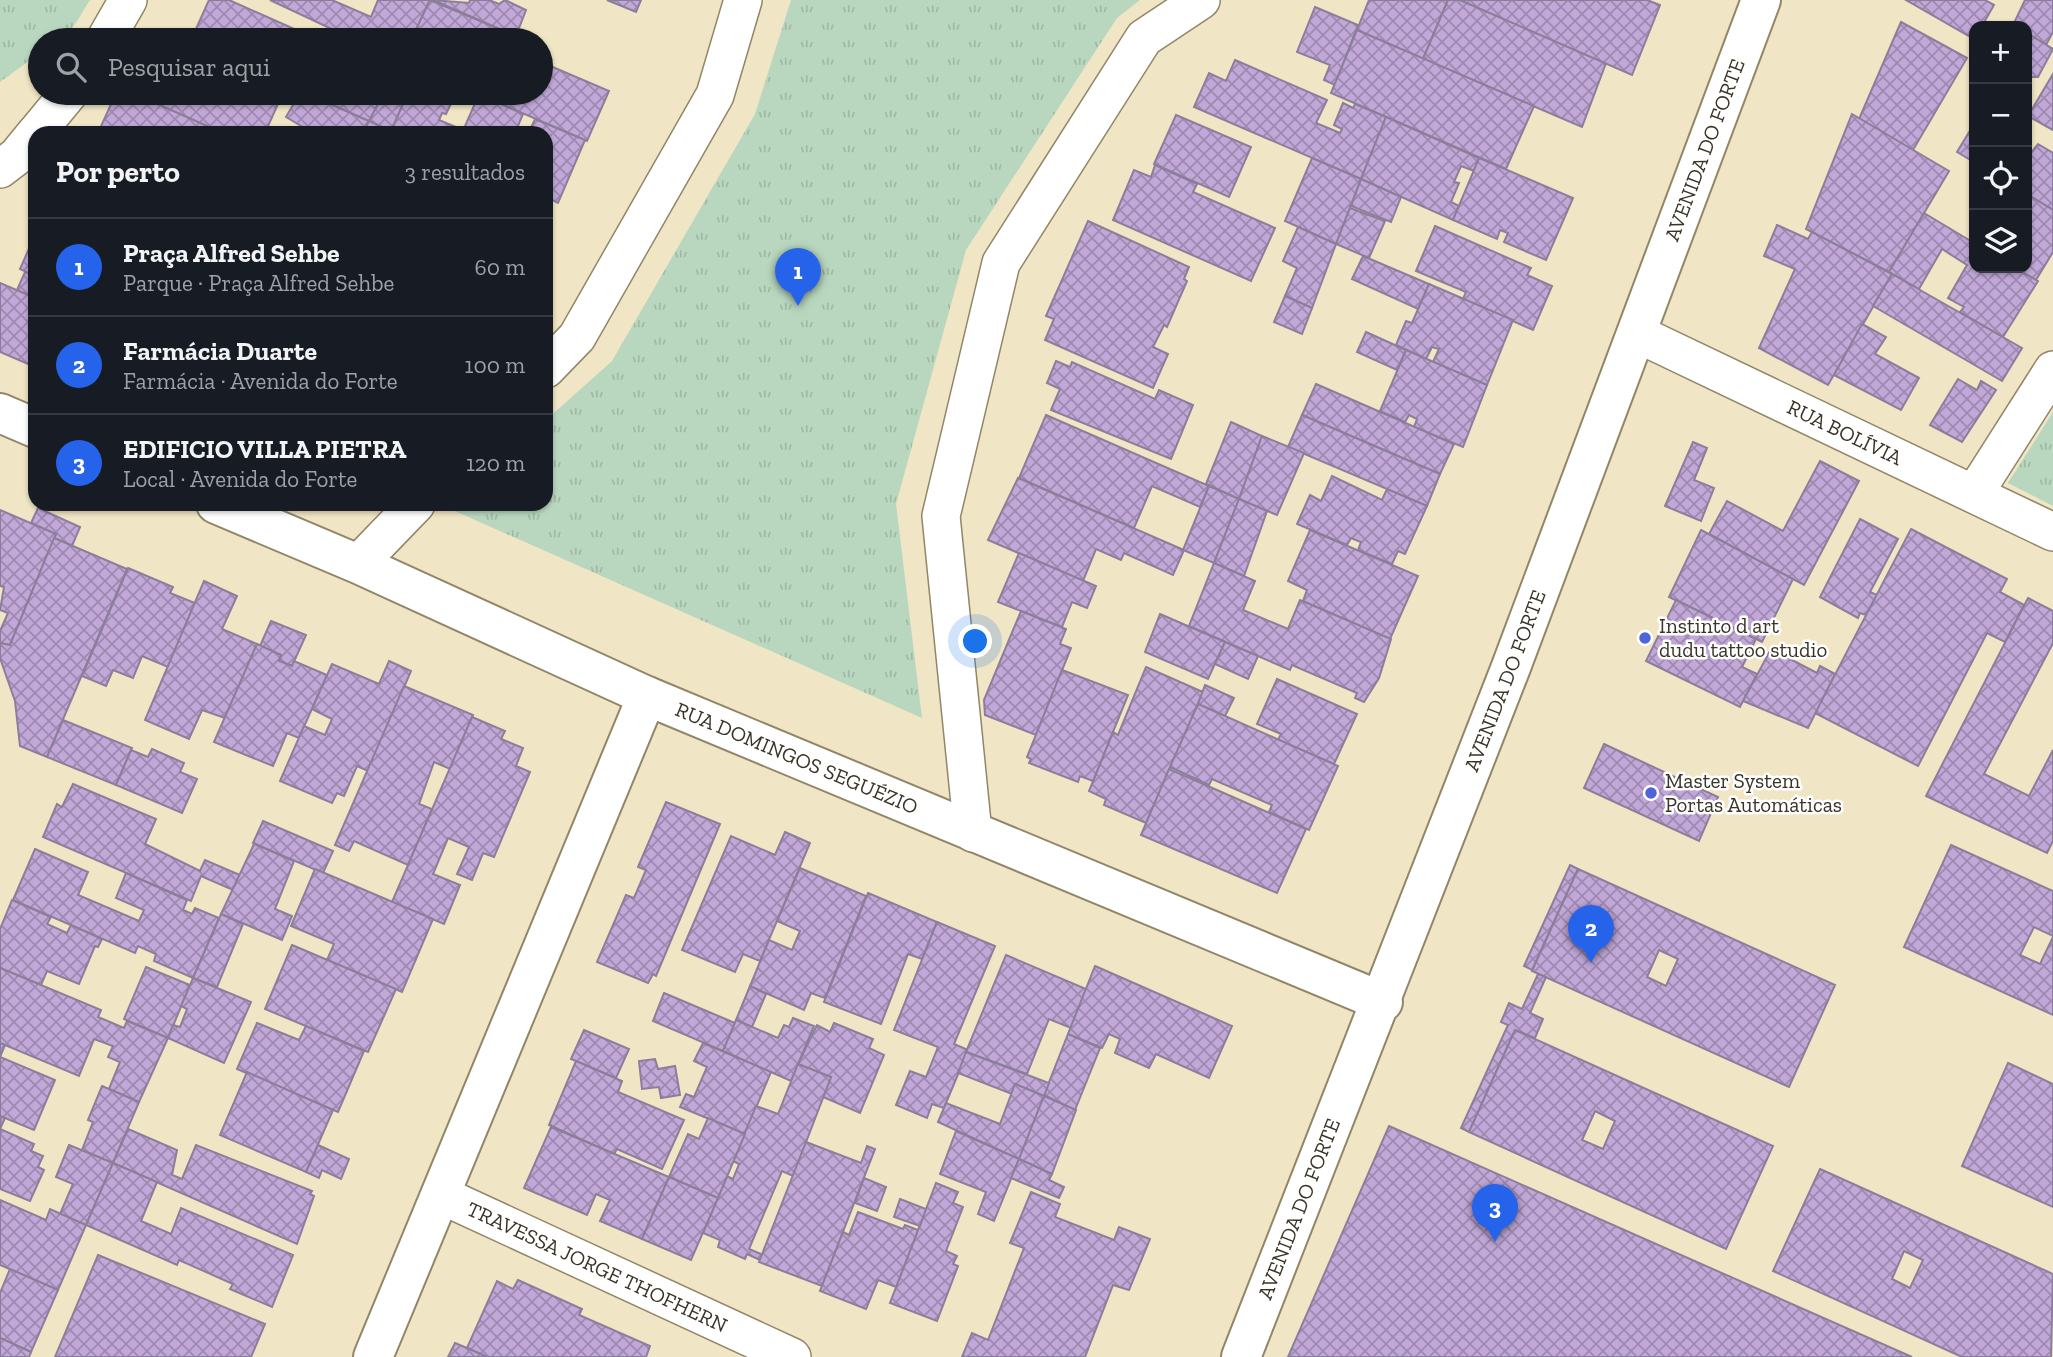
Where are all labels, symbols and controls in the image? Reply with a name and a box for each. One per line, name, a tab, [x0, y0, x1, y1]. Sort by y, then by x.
map controls	[1969, 21, 2032, 273]
button: +	[1969, 21, 2032, 84]
search box	[28, 28, 553, 105]
icon: search	[52, 48, 90, 86]
text: Pesquisar aqui	[108, 51, 270, 83]
street label: AVENIDA DO FORTE	[1659, 56, 1750, 244]
button: −	[1969, 84, 2032, 147]
button: locate	[1969, 147, 2032, 210]
text: Por perto	[56, 154, 180, 190]
text: 3 resultados	[405, 158, 525, 186]
button: layers	[1969, 210, 2032, 273]
text: Praça Alfred Sehbe	[123, 237, 340, 269]
pin: 1	[775, 248, 821, 306]
text: 1	[74, 253, 84, 281]
text: 60 m	[474, 253, 525, 281]
text: Parque · Praça Alfred Sehbe	[123, 269, 394, 297]
text: Farmácia Duarte	[123, 335, 317, 367]
text: 2	[73, 351, 85, 379]
text: 100 m	[465, 351, 525, 379]
text: Farmácia · Avenida do Forte	[123, 367, 398, 395]
street label: RUA BOLÍVIA	[1783, 394, 1907, 470]
text: EDIFICIO VILLA PIETRA	[123, 433, 406, 465]
text: 3	[73, 449, 85, 477]
text: 120 m	[466, 449, 525, 477]
text: Local · Avenida do Forte	[123, 465, 357, 493]
street label: AVENIDA DO FORTE	[1458, 586, 1551, 775]
place label: Instinto d art dudu tattoo studio	[1659, 613, 1827, 662]
your location	[958, 624, 992, 658]
marker: Instinto d art dudu tattoo studio	[1637, 630, 1653, 646]
street label: RUA DOMINGOS SEGUÉZIO	[672, 696, 922, 819]
place label: Master System Portas Automáticas	[1665, 768, 1842, 817]
marker: Master System Portas Automáticas	[1643, 785, 1659, 801]
pin: 2	[1568, 905, 1614, 963]
street label: AVENIDA DO FORTE	[1252, 1115, 1345, 1303]
pin: 3	[1472, 1184, 1518, 1242]
street label: TRAVESSA JORGE THOFHERN	[463, 1196, 732, 1337]

